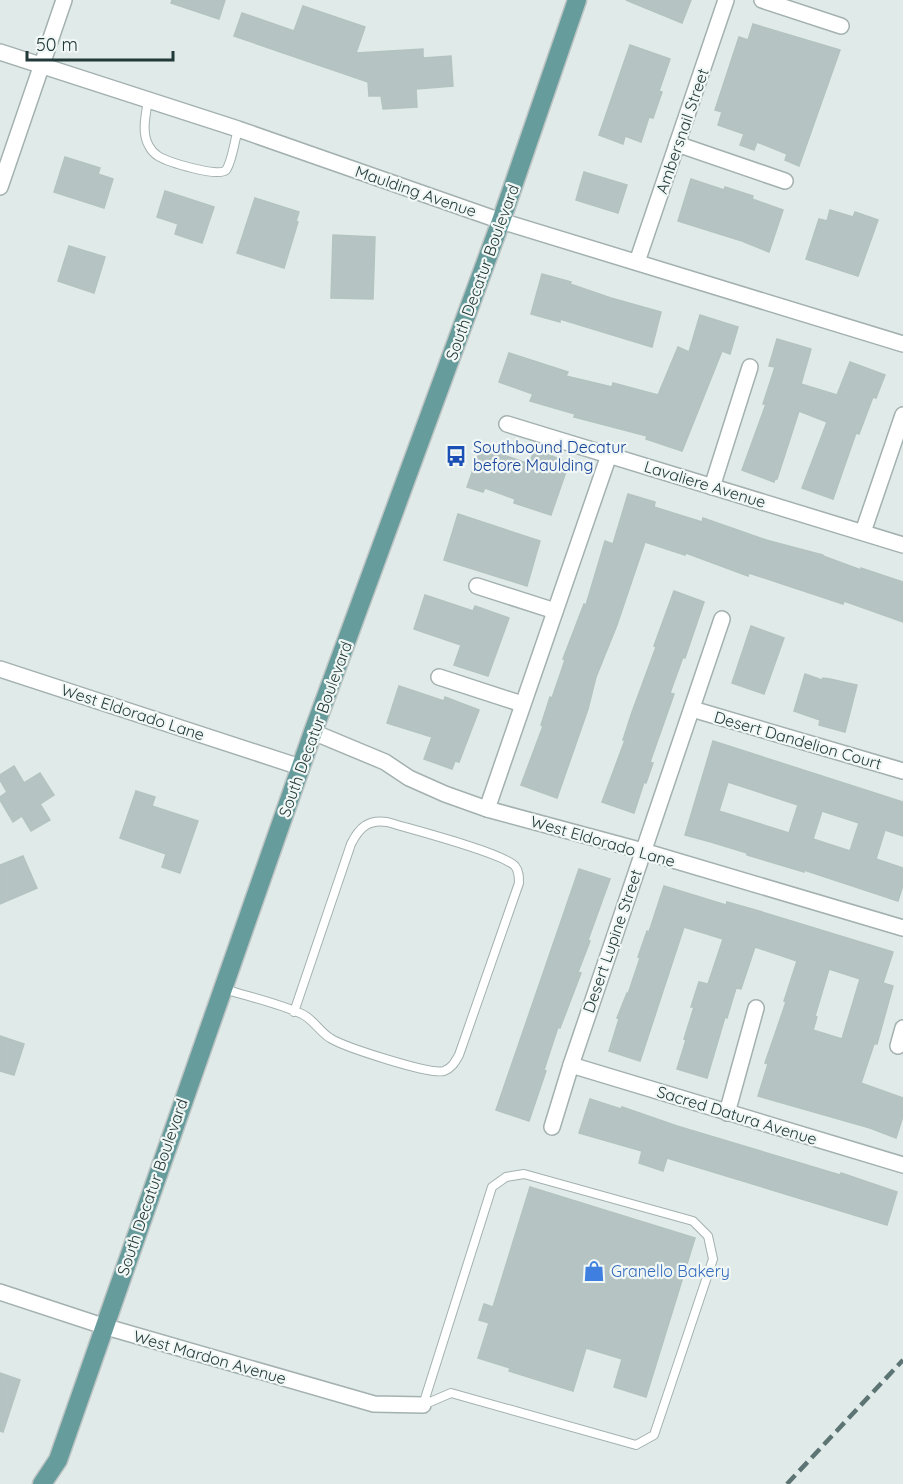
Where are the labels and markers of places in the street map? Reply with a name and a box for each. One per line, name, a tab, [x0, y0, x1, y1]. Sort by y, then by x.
place label: Southbound Decatur before Maulding	[473, 437, 626, 475]
bus stop icon: Southbound Decatur before Maulding	[444, 444, 468, 468]
shop icon: Granello Bakery	[582, 1259, 606, 1283]
place label: Granello Bakery	[611, 1261, 730, 1281]

